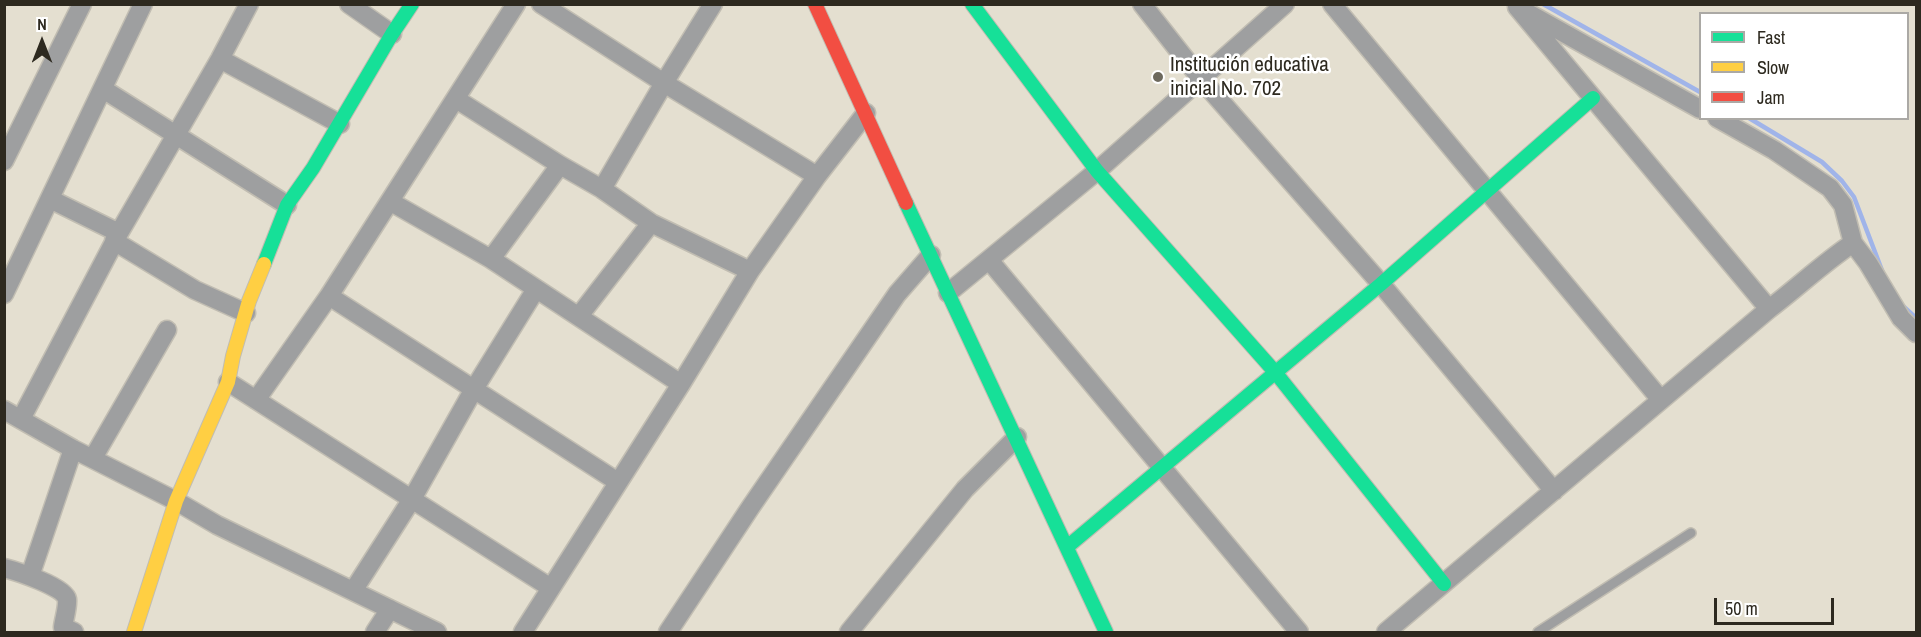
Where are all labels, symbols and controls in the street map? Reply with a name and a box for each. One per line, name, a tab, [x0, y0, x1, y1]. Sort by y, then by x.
north arrow	[12, 12, 72, 72]
legend	[1699, 12, 1909, 120]
text: N	[37, 13, 47, 35]
text: Fast	[1757, 25, 1785, 50]
place label: Institución educativa inicial No. 702	[1170, 52, 1329, 102]
text: Slow	[1757, 55, 1789, 80]
marker: Institución educativa inicial No. 702	[1151, 70, 1165, 84]
text: Jam	[1757, 85, 1785, 110]
scale bar	[1717, 586, 1837, 624]
text: 50 m	[1725, 596, 1758, 621]

